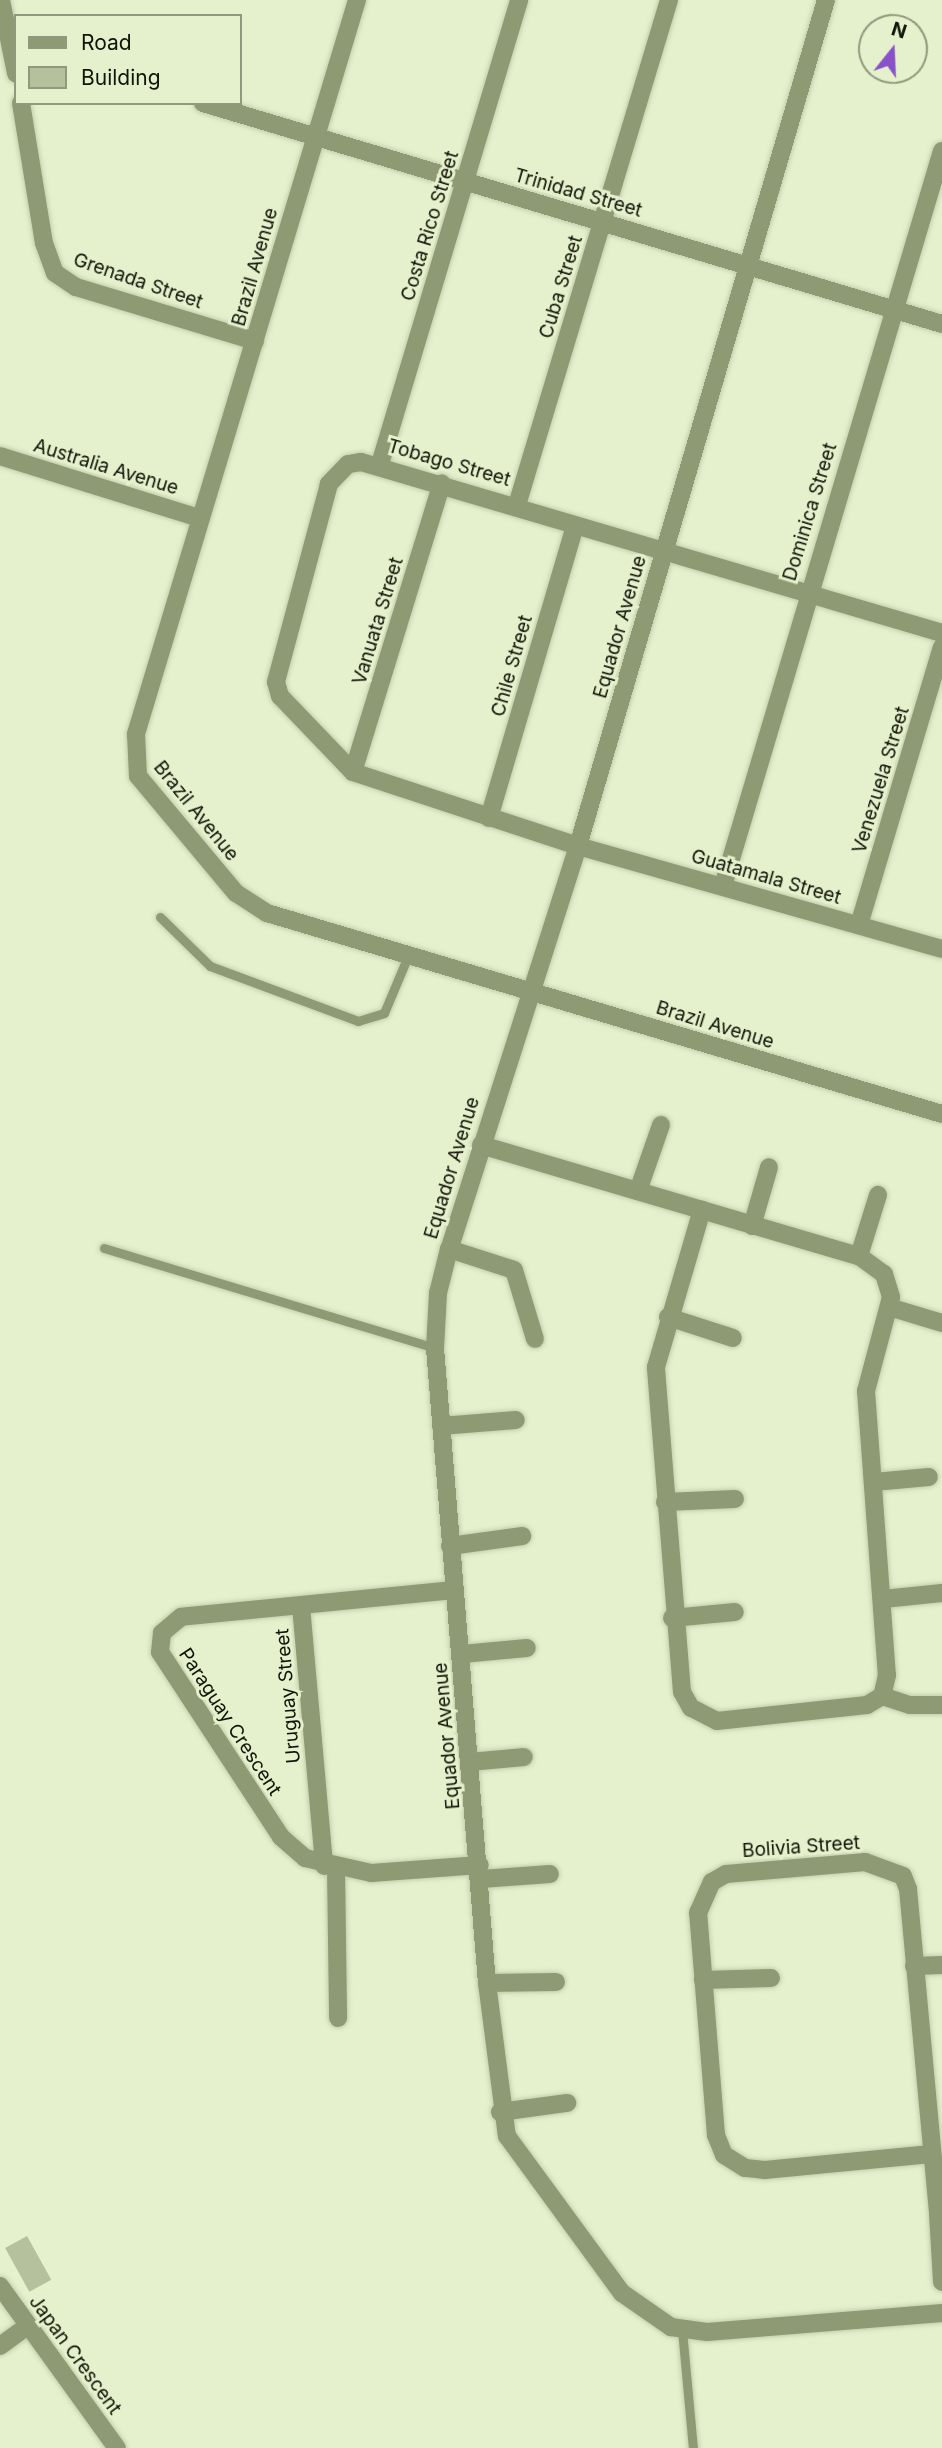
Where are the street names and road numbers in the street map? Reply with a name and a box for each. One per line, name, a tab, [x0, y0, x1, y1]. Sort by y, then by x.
street label: Costa Rico Street	[396, 148, 464, 304]
street label: Trinidad Street	[511, 164, 645, 222]
street label: Brazil Avenue	[227, 205, 283, 329]
street label: Cuba Street	[535, 233, 587, 341]
street label: Grenada Street	[70, 248, 206, 314]
street label: Australia Avenue	[31, 434, 181, 500]
street label: Tobago Street	[385, 435, 513, 491]
street label: Dominica Street	[778, 440, 842, 584]
street label: Equador Avenue	[589, 553, 651, 701]
street label: Vanuata Street	[348, 555, 408, 687]
street label: Chile Street	[487, 613, 537, 719]
street label: Venezuela Street	[848, 704, 914, 856]
street label: Brazil Avenue	[149, 756, 243, 866]
street label: Guatamala Street	[689, 845, 843, 909]
street label: Brazil Avenue	[653, 996, 777, 1054]
street label: Equador Avenue	[420, 1094, 484, 1242]
street label: Uruguay Street	[271, 1628, 305, 1764]
street label: Paraguay Crescent	[174, 1644, 286, 1800]
street label: Equador Avenue	[429, 1662, 465, 1810]
street label: Bolivia Street	[741, 1832, 861, 1862]
street label: Japan Crescent	[24, 2291, 126, 2419]

